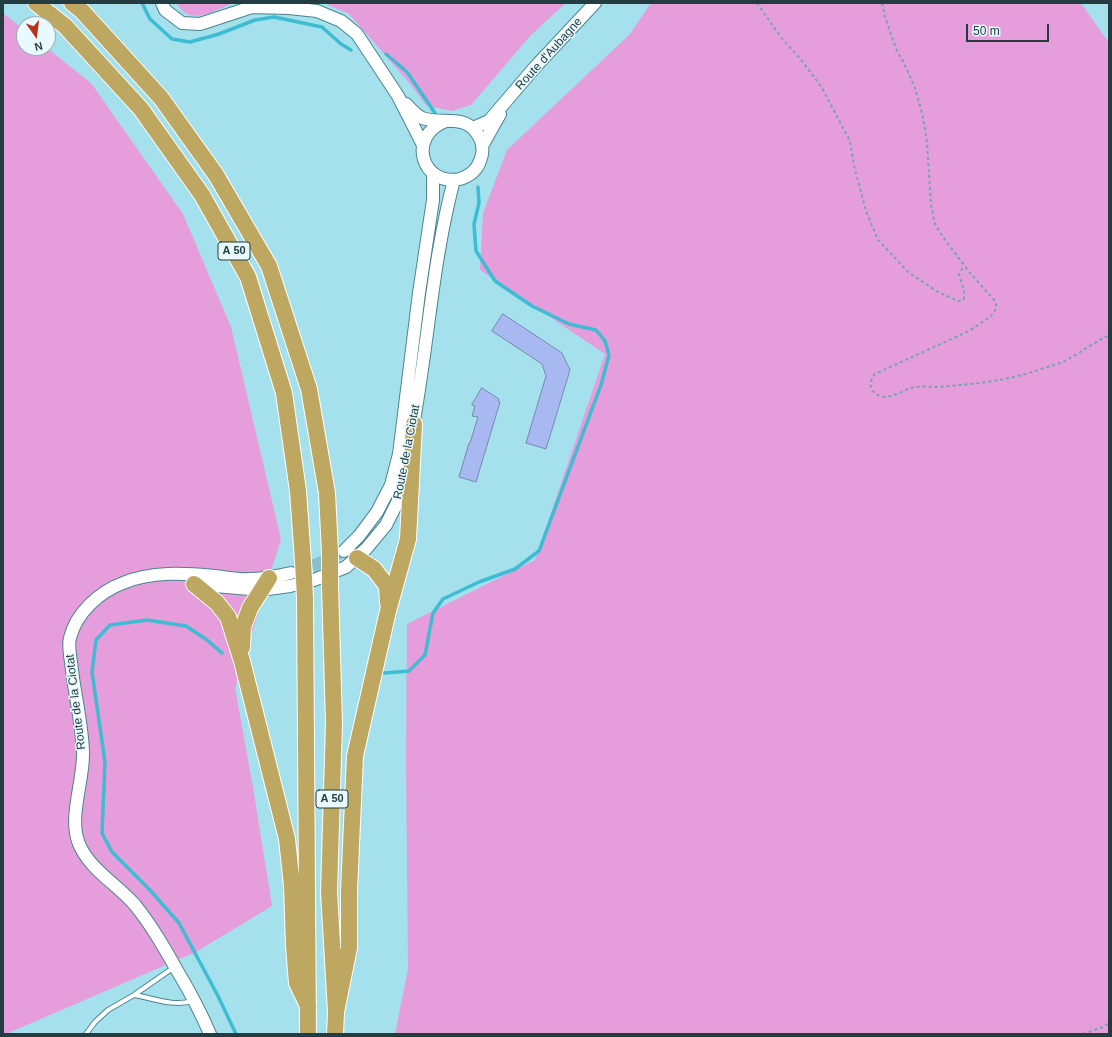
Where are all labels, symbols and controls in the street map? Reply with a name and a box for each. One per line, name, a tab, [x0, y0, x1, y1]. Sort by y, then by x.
street label: Route d'Aubagne	[513, 15, 585, 93]
north arrow	[16, 16, 56, 56]
scale bar	[968, 16, 1051, 42]
text: 50 m	[973, 24, 1000, 38]
text: N	[33, 40, 44, 53]
road number: A 50	[218, 242, 250, 260]
street label: Route de la Ciotat	[391, 403, 423, 501]
street label: Route de la Ciotat	[63, 653, 89, 751]
road number: A 50	[316, 790, 348, 808]

